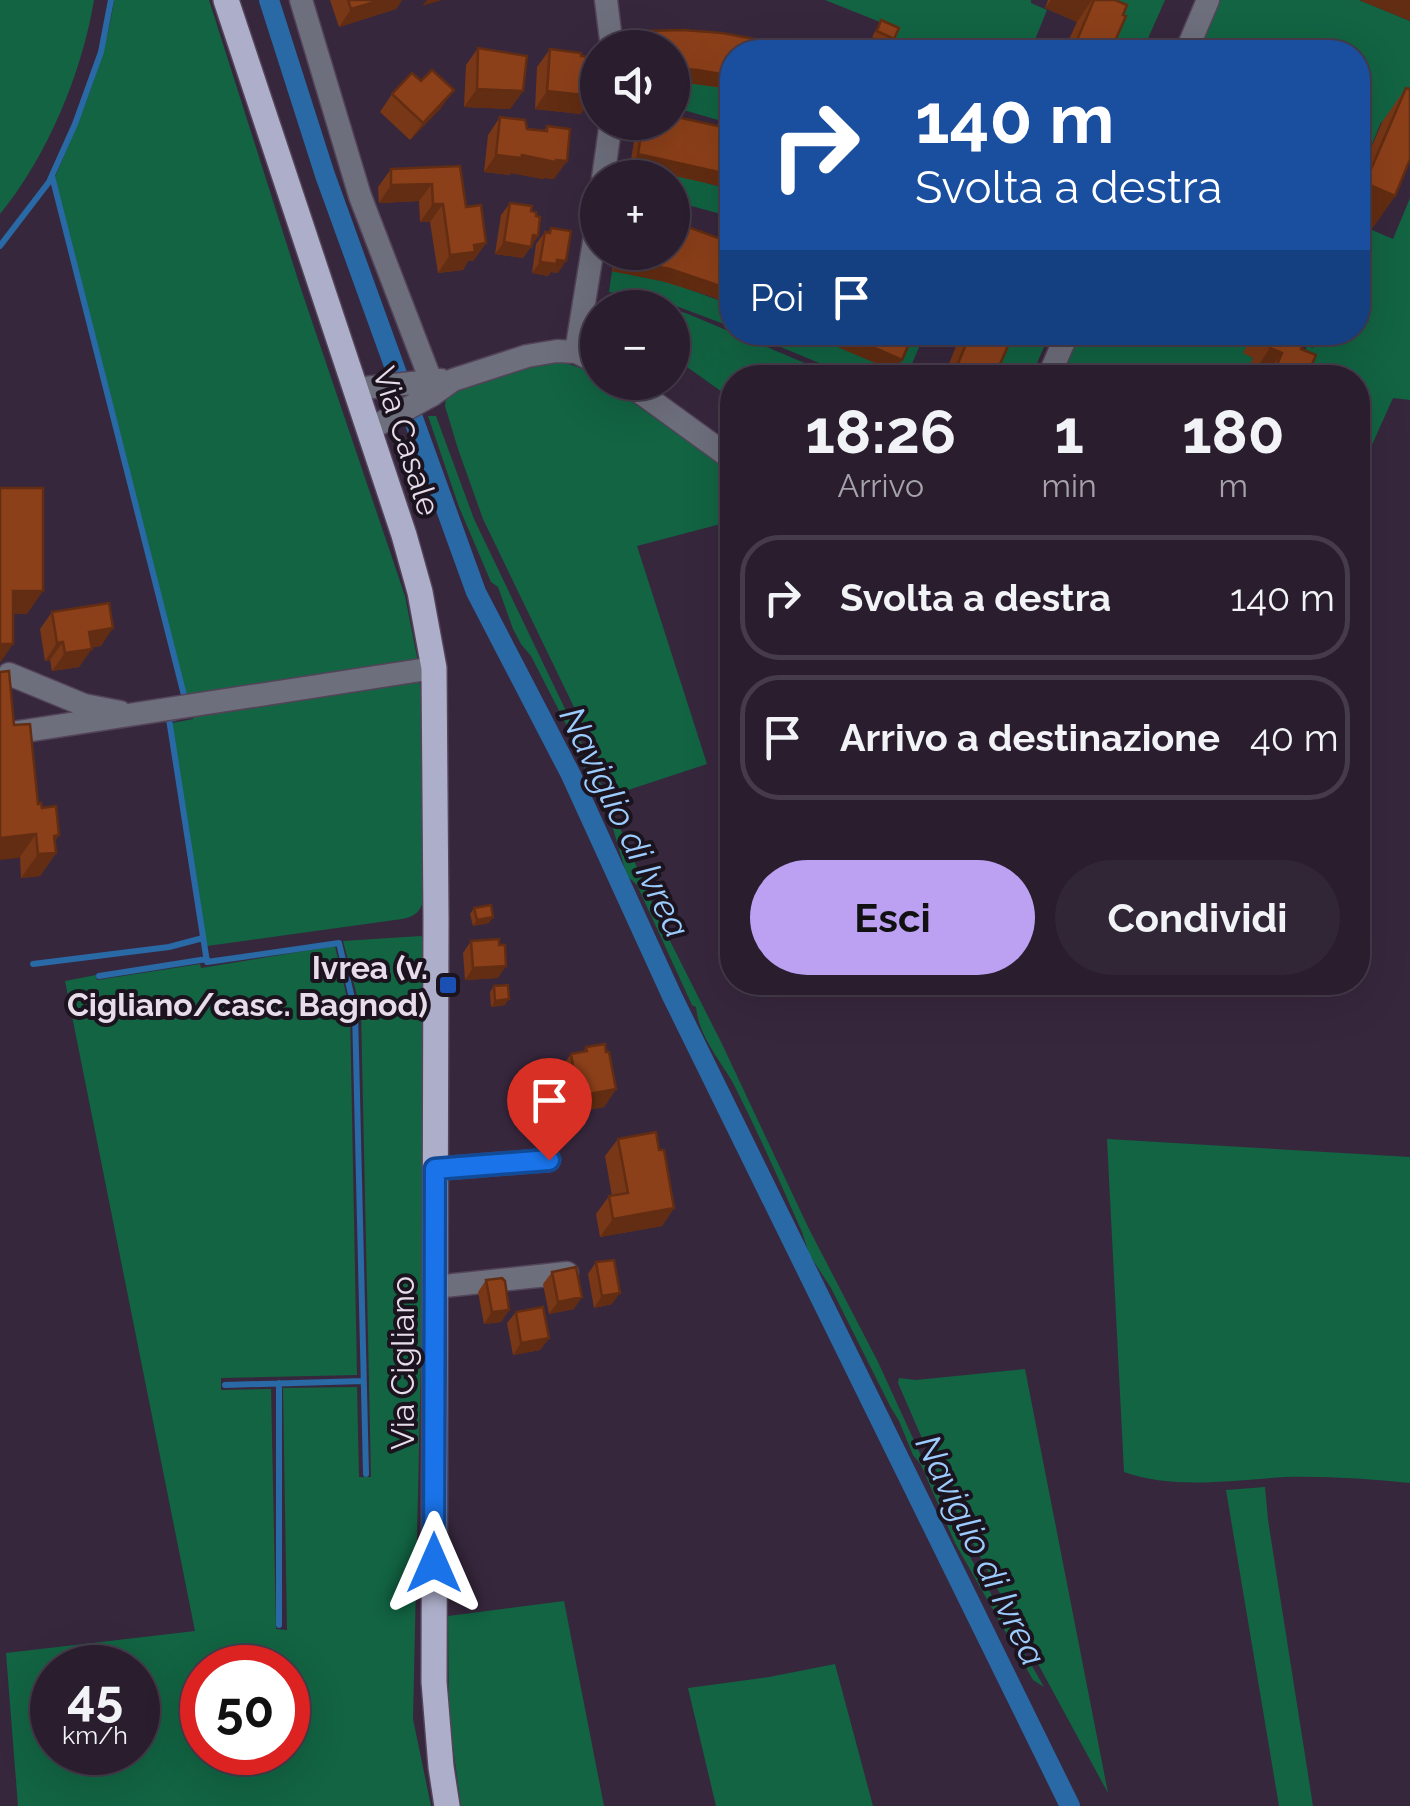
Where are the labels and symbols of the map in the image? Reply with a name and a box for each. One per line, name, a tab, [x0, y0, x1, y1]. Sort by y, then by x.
street label: Via Casale	[366, 362, 448, 520]
water label: Naviglio di Ivrea	[551, 700, 699, 944]
place label: Ivrea (v. Cigliano/casc. Bagnod)	[67, 949, 428, 1023]
marker: Ivrea (v. Cigliano/casc. Bagnod)	[437, 974, 459, 996]
pin	[507, 1058, 592, 1161]
street label: Via Cigliano	[384, 1276, 421, 1450]
water label: Naviglio di Ivrea	[907, 1428, 1055, 1672]
position arrow	[382, 1511, 486, 1615]
speed limit sign: 50	[180, 1645, 310, 1775]

